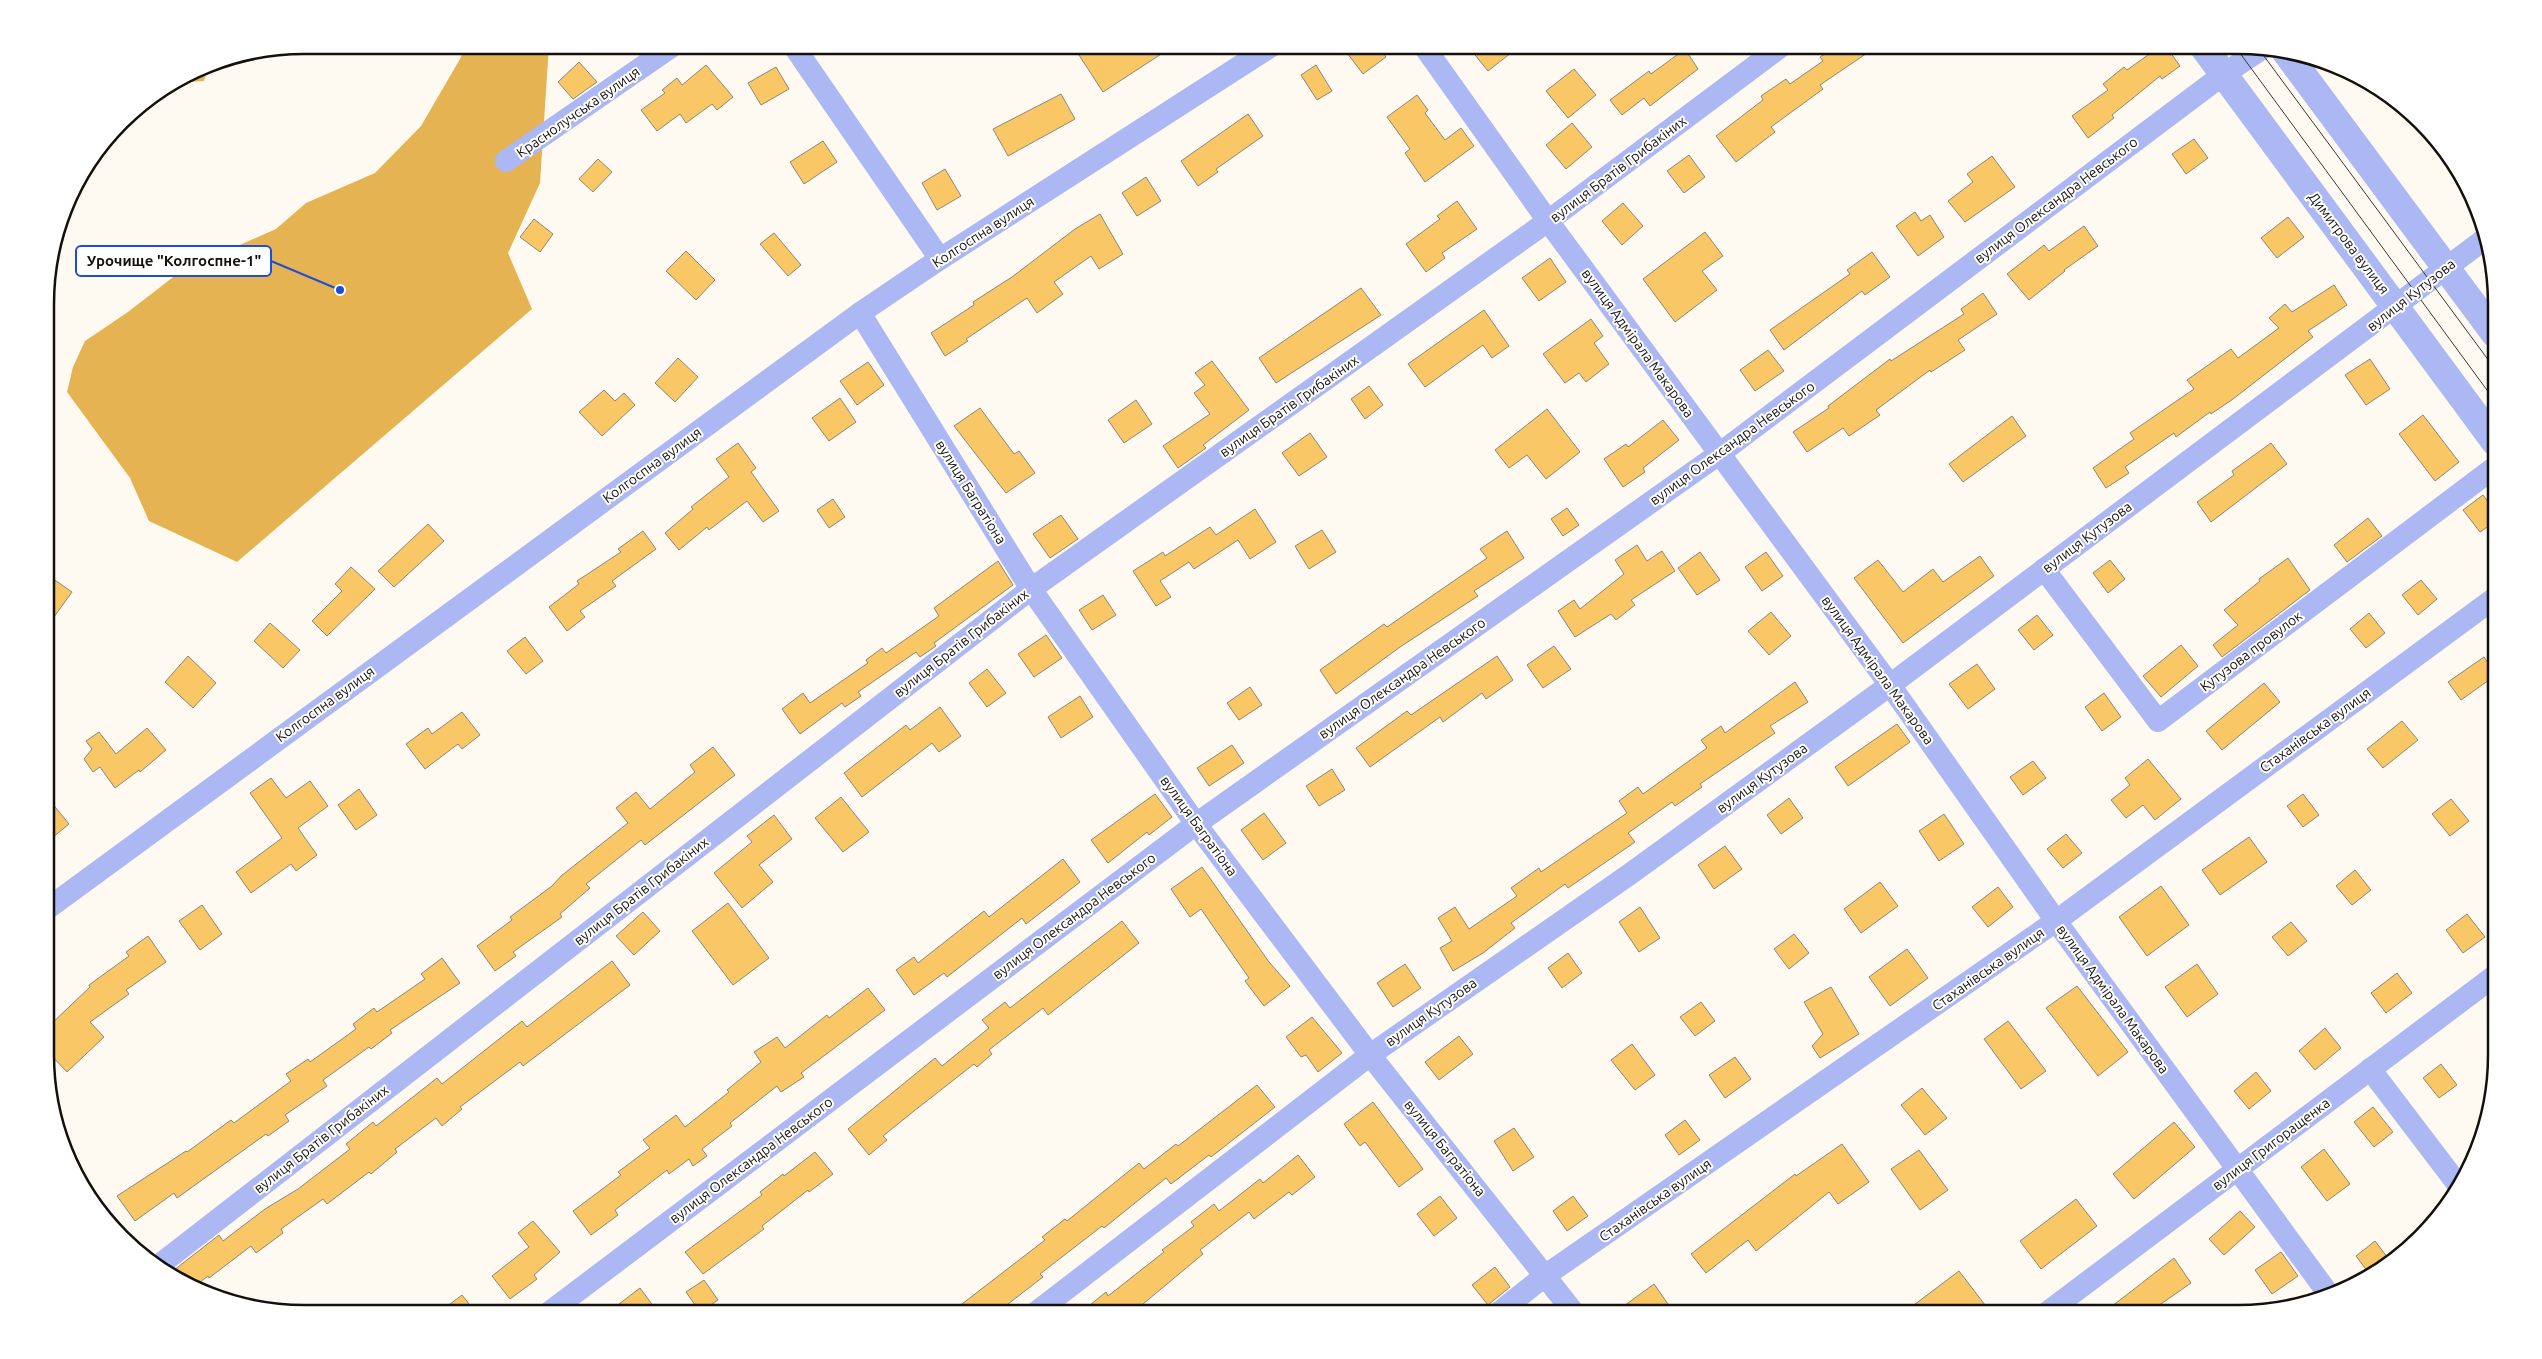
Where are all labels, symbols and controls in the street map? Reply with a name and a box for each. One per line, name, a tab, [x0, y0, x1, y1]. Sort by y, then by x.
street label: Краснолучська вулиця	[513, 63, 643, 161]
street label: вулиця Братів Грибакіних	[1547, 113, 1689, 225]
street label: вулиця Олександра Невського	[1971, 133, 2141, 267]
street label: Димитрова вулиця	[2305, 189, 2393, 297]
street label: Колгоспна вулиця	[929, 193, 1037, 271]
callout: Урочище "Колгоспне-1"	[76, 246, 271, 276]
text: Урочище "Колгоспне-1"	[87, 252, 261, 269]
street label: вулиця Кутузова	[2364, 256, 2458, 334]
street label: вулиця Адмірала Макарова	[1579, 266, 1697, 420]
street label: вулиця Братів Грибакіних	[1216, 352, 1362, 460]
street label: вулиця Олександра Невського	[1646, 378, 1818, 508]
street label: Колгоспна вулиця	[600, 424, 704, 506]
street label: вулиця Багратіона	[933, 437, 1009, 547]
street label: вулиця Кутузова	[2039, 498, 2135, 576]
street label: вулиця Братів Грибакіних	[891, 586, 1031, 700]
street label: вулиця Адмірала Макарова	[1819, 593, 1937, 747]
street label: Кутузова провулок	[2197, 607, 2305, 695]
street label: вулиця Олександра Невського	[1316, 614, 1488, 742]
street label: Колгоспна вулиця	[273, 663, 377, 745]
street label: Стаханівська вулиця	[2256, 684, 2374, 776]
street label: вулиця Кутузова	[1714, 740, 1810, 816]
street label: вулиця Багратіона	[1157, 773, 1241, 879]
street label: вулиця Братів Грибакіних	[571, 834, 711, 948]
street label: вулиця Олександра Невського	[989, 849, 1159, 983]
street label: вулиця Адмірала Макарова	[2054, 922, 2172, 1076]
street label: Стаханівська вулиця	[1929, 924, 2047, 1014]
street label: вулиця Кутузова	[1382, 975, 1480, 1049]
street label: вулиця Братів Грибакіних	[251, 1082, 391, 1196]
street label: вулиця Олександра Невського	[666, 1093, 836, 1227]
street label: вулиця Григоращенка	[2209, 1095, 2333, 1193]
street label: вулиця Багратіона	[1401, 1096, 1489, 1200]
street label: Стаханівська вулиця	[1596, 1155, 1714, 1245]

